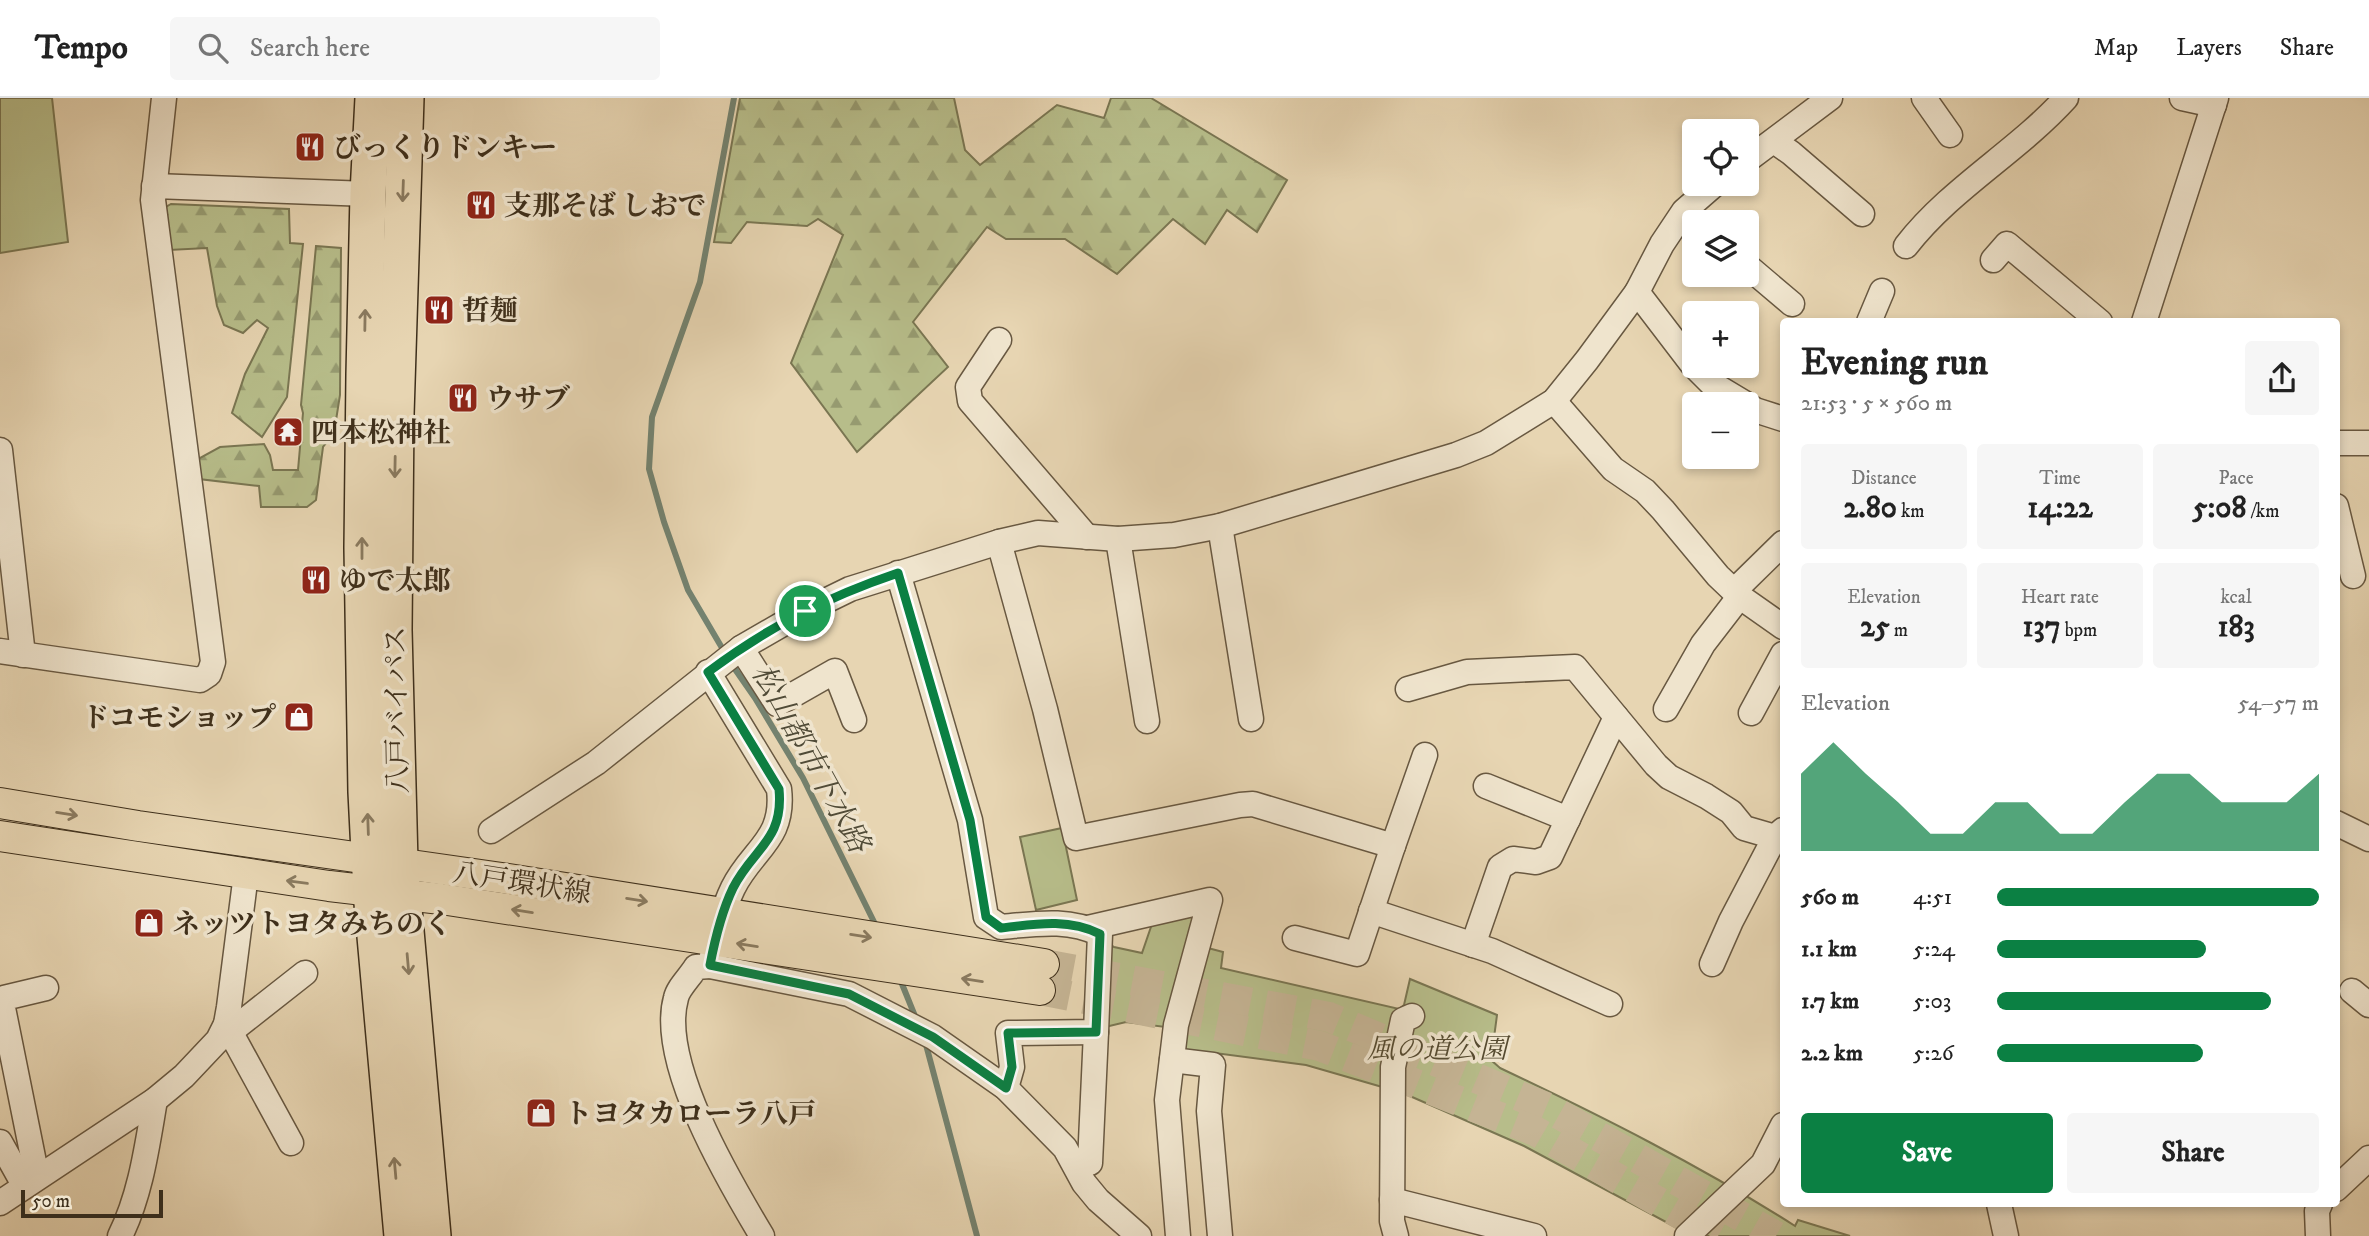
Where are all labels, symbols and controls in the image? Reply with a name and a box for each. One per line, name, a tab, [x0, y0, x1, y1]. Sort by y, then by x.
search box	[170, 17, 660, 80]
text: Tempo	[35, 28, 128, 69]
icon: search	[194, 29, 232, 67]
text: Search here	[250, 32, 370, 65]
text: Map	[2094, 33, 2138, 63]
text: Layers	[2176, 33, 2242, 63]
text: Share	[2280, 33, 2334, 63]
map controls	[1682, 119, 1759, 469]
button: locate	[1682, 119, 1759, 196]
restaurant icon: びっくりドンキー	[293, 130, 327, 164]
place label: びっくりドンキー	[333, 131, 557, 166]
one-way arrow	[396, 179, 409, 202]
restaurant icon: 支那そば しおで	[464, 188, 498, 222]
place label: 支那そば しおで	[504, 189, 706, 224]
button: layers	[1682, 210, 1759, 287]
restaurant icon: 哲麺	[422, 293, 456, 327]
place label: 哲麺	[462, 294, 518, 329]
button: +	[1682, 301, 1759, 378]
one-way arrow	[358, 309, 372, 332]
text: Evening run	[1801, 339, 1988, 387]
button: share	[2245, 341, 2319, 415]
restaurant icon: ウサブ	[446, 381, 480, 415]
place label: ウサブ	[486, 382, 570, 417]
text: 21:53 · 5 × 560 m	[1801, 389, 1952, 418]
button: −	[1682, 392, 1759, 469]
temple icon: 四本松神社	[271, 415, 305, 449]
place label: 四本松神社	[311, 416, 451, 451]
one-way arrow	[389, 455, 402, 478]
text: Distance	[1851, 467, 1917, 490]
text: Time	[2039, 467, 2081, 490]
text: Pace	[2218, 467, 2254, 490]
text: 2.80	[1843, 490, 1897, 527]
text: 14:22	[2027, 490, 2093, 527]
text: 5:08	[2193, 490, 2246, 527]
text: km	[1897, 500, 1925, 523]
text: /km	[2246, 500, 2279, 523]
one-way arrow	[355, 537, 369, 560]
restaurant icon: ゆで太郎	[299, 563, 333, 597]
place label: ゆで太郎	[339, 564, 451, 599]
pin	[775, 581, 835, 641]
text: Elevation	[1847, 586, 1921, 609]
text: Heart rate	[2021, 586, 2099, 609]
text: kcal	[2220, 586, 2252, 609]
icon: arrive	[786, 592, 824, 630]
text: 25	[1860, 609, 1890, 646]
text: 137	[2023, 609, 2061, 646]
text: 183	[2217, 609, 2255, 646]
text: m	[1890, 619, 1908, 642]
text: bpm	[2061, 619, 2097, 642]
street label: 八戸バイパス	[379, 626, 416, 794]
water label: 松山都市下水路	[743, 658, 878, 861]
text: Elevation	[1801, 689, 1890, 718]
text: 54–57 m	[2238, 689, 2319, 718]
shop icon: ドコモショップ	[282, 700, 316, 734]
place label: ドコモショップ	[82, 701, 276, 736]
one-way arrow	[55, 808, 78, 821]
one-way arrow	[361, 813, 374, 836]
street label: 八戸環状線	[450, 855, 594, 912]
one-way arrow	[286, 875, 309, 888]
text: 560 m	[1801, 883, 1859, 912]
text: 4:51	[1913, 883, 1952, 912]
one-way arrow	[625, 894, 648, 907]
one-way arrow	[512, 904, 534, 917]
shop icon: ネッツトヨタみちのく	[132, 906, 166, 940]
place label: ネッツトヨタみちのく	[172, 907, 452, 942]
one-way arrow	[849, 930, 872, 943]
text: 1.1 km	[1801, 935, 1857, 964]
text: 5:24	[1913, 935, 1955, 964]
one-way arrow	[736, 938, 759, 951]
one-way arrow	[402, 952, 415, 974]
one-way arrow	[961, 973, 984, 986]
text: 1.7 km	[1801, 987, 1859, 1016]
text: 5:03	[1913, 987, 1951, 1016]
park label: 風の道公園	[1367, 1032, 1511, 1067]
text: 2.2 km	[1801, 1039, 1863, 1068]
text: 5:26	[1913, 1039, 1954, 1068]
shop icon: トヨタカローラ八戸	[524, 1096, 558, 1130]
place label: トヨタカローラ八戸	[564, 1097, 816, 1132]
button: Save	[1801, 1113, 2053, 1193]
button: Share	[2067, 1113, 2319, 1193]
one-way arrow	[388, 1157, 401, 1180]
scale bar	[21, 1187, 163, 1219]
text: 50 m	[32, 1190, 70, 1213]

